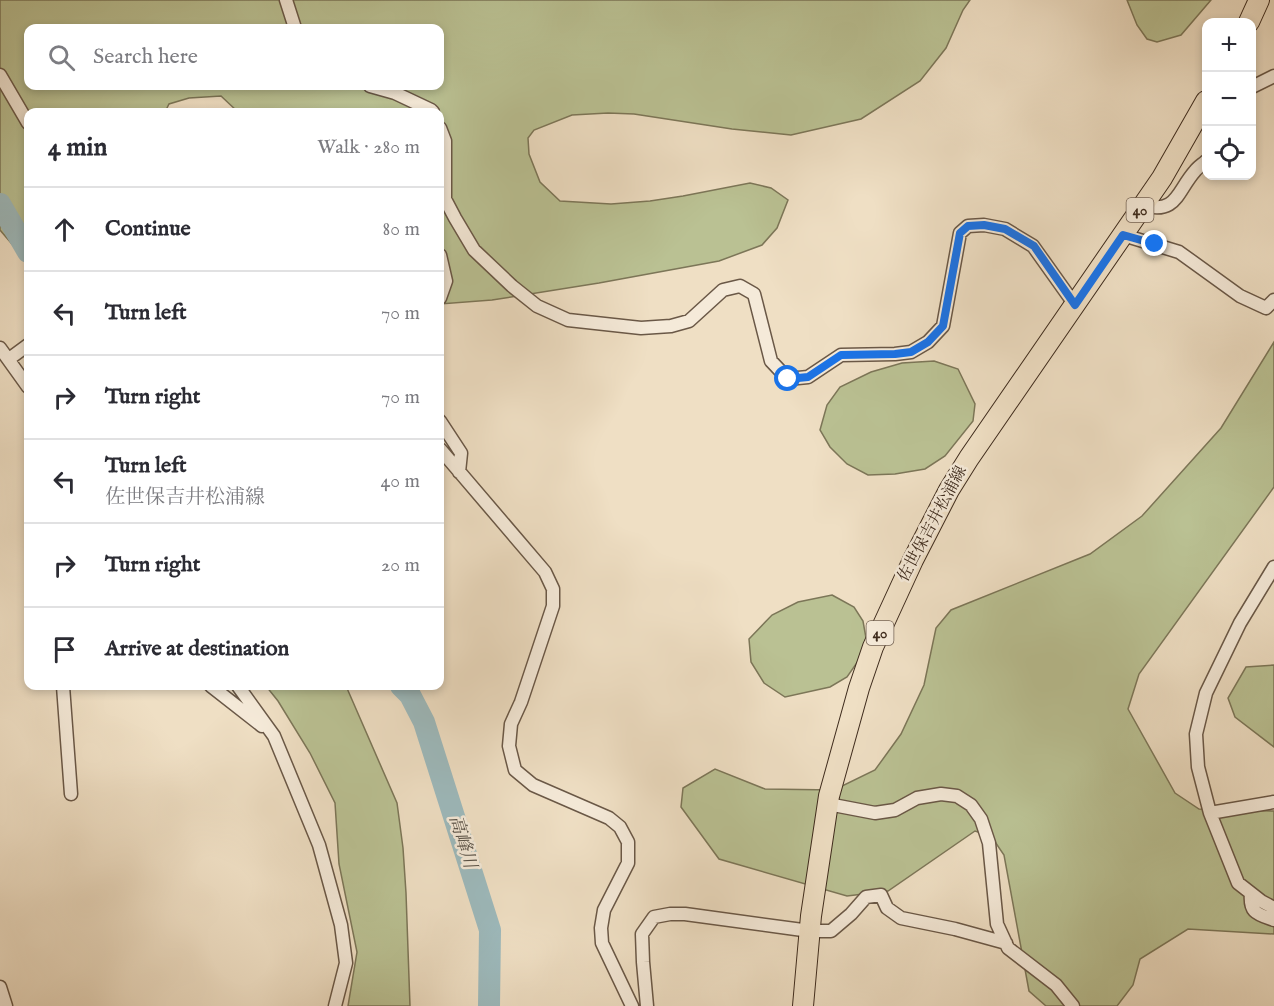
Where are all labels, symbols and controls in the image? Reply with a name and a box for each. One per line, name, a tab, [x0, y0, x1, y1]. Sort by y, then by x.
map controls	[1202, 18, 1256, 180]
button: +	[1202, 18, 1256, 72]
search box	[24, 24, 444, 90]
icon: search	[45, 41, 78, 74]
text: Search here	[93, 43, 198, 71]
button: −	[1202, 72, 1256, 126]
button: locate	[1202, 126, 1256, 180]
text: 4 min	[48, 131, 107, 164]
text: Walk · 280 m	[317, 135, 420, 160]
road number: 40	[1126, 198, 1154, 222]
icon: ahead	[48, 213, 81, 246]
text: Continue	[105, 215, 191, 243]
text: 80 m	[383, 217, 420, 242]
route end	[1141, 230, 1167, 256]
icon: left	[48, 297, 81, 330]
text: Turn left	[105, 299, 187, 327]
text: 70 m	[381, 301, 420, 326]
route start	[774, 365, 800, 391]
icon: right	[48, 381, 81, 414]
text: Turn right	[105, 383, 200, 411]
text: 70 m	[381, 385, 420, 410]
text: Turn left	[105, 452, 187, 480]
street label: 佐世保吉井松浦線	[894, 463, 972, 585]
icon: left	[48, 465, 81, 498]
text: 40 m	[381, 469, 420, 494]
text: 佐世保吉井松浦線	[105, 485, 265, 510]
icon: right	[48, 549, 81, 582]
text: Turn right	[105, 551, 200, 579]
text: 20 m	[381, 553, 420, 578]
road number: 40	[866, 621, 894, 645]
icon: arrive	[48, 633, 81, 666]
text: Arrive at destination	[105, 635, 289, 663]
water label: 高峰川	[443, 813, 481, 873]

